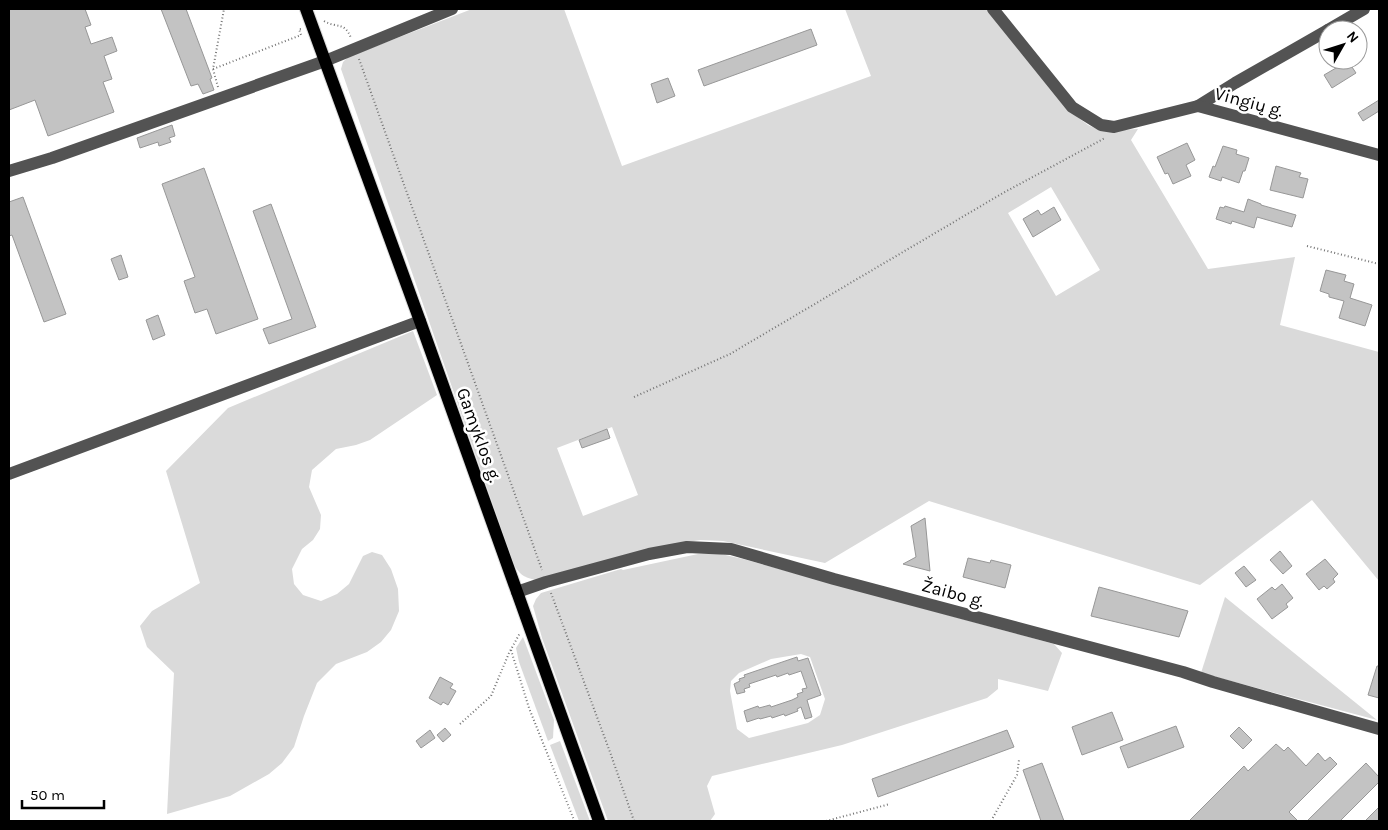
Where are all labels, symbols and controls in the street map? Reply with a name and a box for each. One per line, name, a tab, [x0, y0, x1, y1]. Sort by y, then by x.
north arrow	[1318, 20, 1368, 70]
text: N	[1343, 28, 1362, 46]
street label: Vingių g.	[1212, 82, 1286, 122]
street label: Gamyklos g.	[452, 385, 506, 485]
street label: Žaibo g.	[919, 574, 987, 612]
scale bar	[22, 778, 105, 810]
text: 50 m	[30, 786, 65, 804]

